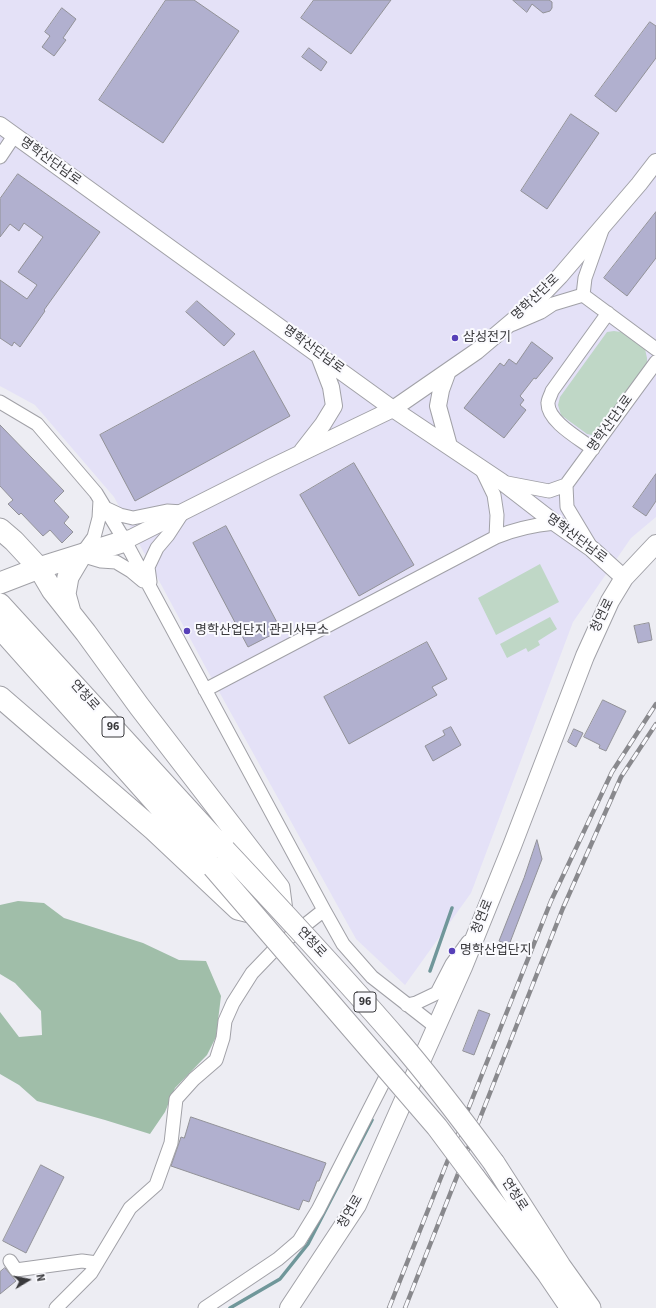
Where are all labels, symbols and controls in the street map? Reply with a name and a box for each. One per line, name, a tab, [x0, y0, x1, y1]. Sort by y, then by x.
street label: 명학산단남로	[16, 135, 84, 189]
street label: 명학산단로	[509, 272, 563, 324]
street label: 명학산단남로	[279, 323, 347, 377]
place label: 삼성전기	[463, 330, 511, 346]
marker: 삼성전기	[450, 333, 460, 343]
street label: 명학산단1로	[585, 393, 637, 455]
street label: 명학산단남로	[543, 511, 609, 567]
street label: 청연로	[588, 596, 618, 636]
place label: 명학산업단지 관리사무소	[195, 623, 329, 639]
marker: 명학산업단지 관리사무소	[182, 626, 192, 636]
street label: 연청로	[66, 677, 102, 715]
road number: 96	[102, 717, 124, 737]
street label: 청연로	[469, 897, 497, 937]
street label: 연청로	[293, 925, 329, 961]
place label: 명학산업단지	[460, 943, 532, 959]
marker: 명학산업단지	[447, 946, 457, 956]
road number: 96	[354, 992, 376, 1012]
street label: 연청로	[498, 1176, 530, 1214]
street label: 청연로	[335, 1193, 367, 1231]
north arrow	[8, 1260, 48, 1300]
text: N	[32, 1273, 48, 1283]

